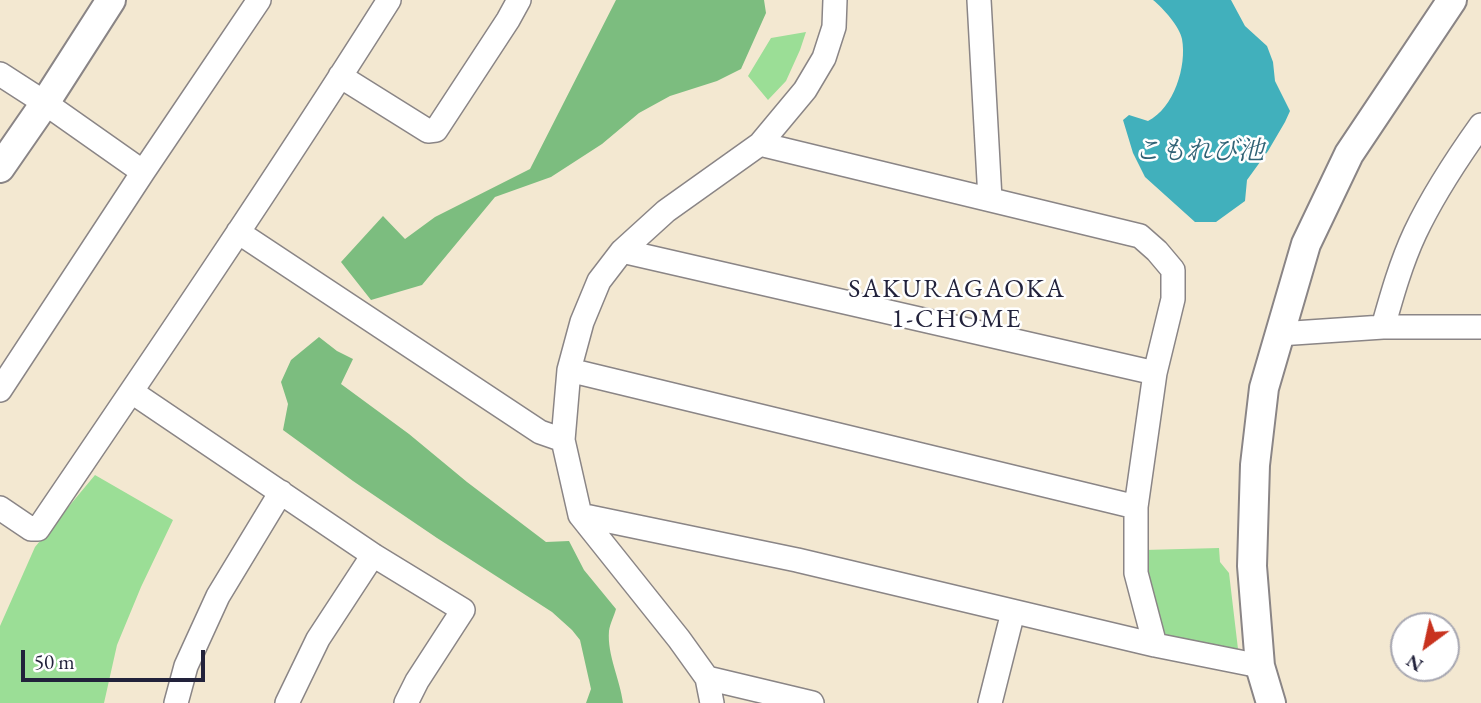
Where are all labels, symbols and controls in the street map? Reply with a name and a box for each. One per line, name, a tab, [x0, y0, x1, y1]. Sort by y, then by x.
water label: こもれび池	[1134, 136, 1264, 168]
district label: SAKURAGAOKA 1-CHOME	[850, 274, 1064, 336]
north arrow	[1390, 612, 1460, 682]
scale bar	[24, 636, 208, 680]
text: 50 m	[34, 648, 75, 675]
text: N	[1401, 649, 1428, 678]

